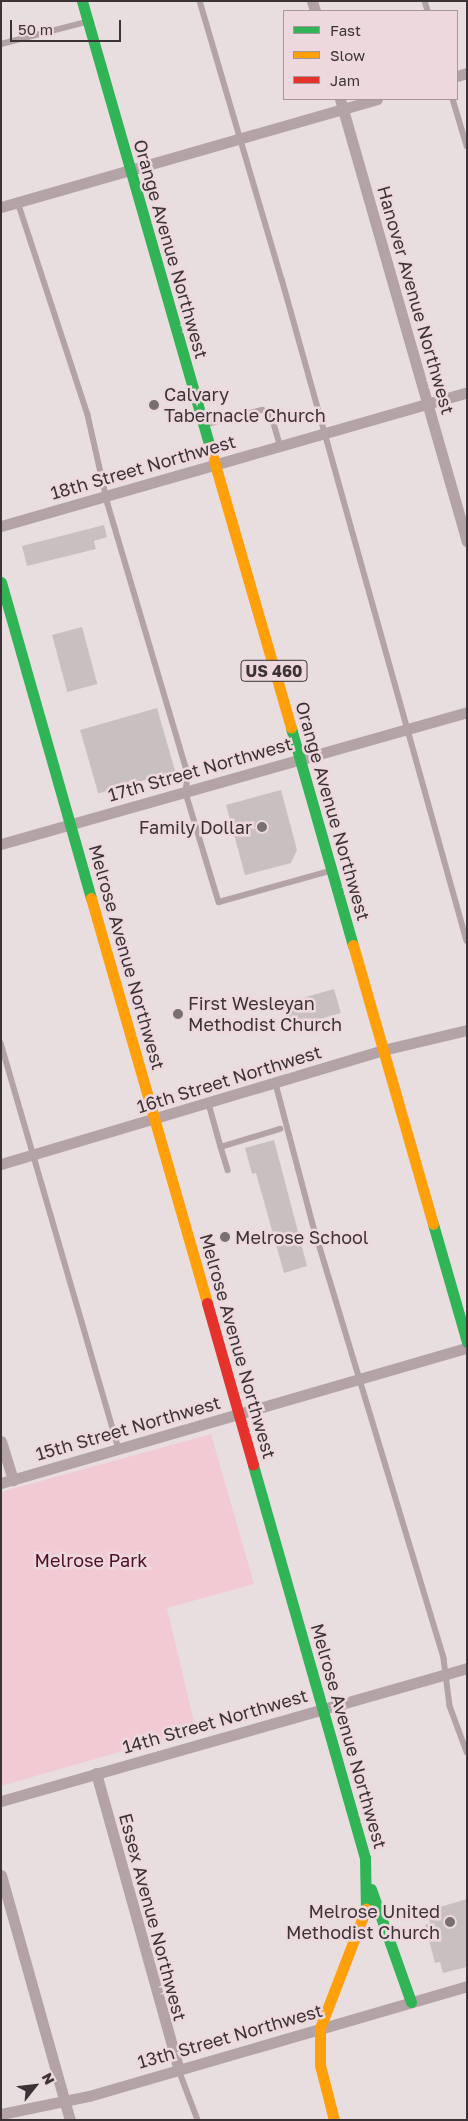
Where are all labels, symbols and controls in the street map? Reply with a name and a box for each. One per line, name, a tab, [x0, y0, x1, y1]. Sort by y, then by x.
scale bar	[12, 10, 124, 42]
legend	[283, 10, 458, 100]
text: 50 m	[18, 20, 53, 38]
text: Fast	[330, 21, 361, 39]
text: Slow	[330, 46, 365, 64]
text: Jam	[330, 71, 360, 89]
street label: Orange Avenue Northwest	[129, 137, 213, 361]
street label: Hanover Avenue Northwest	[373, 183, 459, 417]
place label: Calvary Tabernacle Church	[164, 384, 326, 426]
marker: Calvary Tabernacle Church	[148, 399, 160, 411]
street label: 18th Street Northwest	[48, 430, 238, 504]
road number: US 460	[240, 658, 308, 684]
street label: Orange Avenue Northwest	[291, 699, 375, 923]
street label: 17th Street Northwest	[106, 732, 294, 806]
place label: Family Dollar	[139, 816, 252, 838]
marker: Family Dollar	[256, 821, 268, 833]
street label: Melrose Avenue Northwest	[84, 842, 170, 1072]
place label: First Wesleyan Methodist Church	[188, 993, 342, 1036]
marker: First Wesleyan Methodist Church	[172, 1008, 184, 1020]
street label: 16th Street Northwest	[134, 1041, 324, 1117]
place label: Melrose School	[235, 1226, 369, 1248]
street label: Melrose Avenue Northwest	[195, 1231, 281, 1461]
marker: Melrose School	[219, 1231, 231, 1243]
street label: 15th Street Northwest	[33, 1391, 223, 1465]
park label: Melrose Park	[35, 1549, 147, 1571]
street label: Melrose Avenue Northwest	[306, 1621, 392, 1851]
street label: 14th Street Northwest	[120, 1684, 310, 1758]
street label: Essex Avenue Northwest	[115, 1811, 191, 2023]
place label: Melrose United Methodist Church	[286, 1901, 440, 1944]
marker: Melrose United Methodist Church	[444, 1916, 456, 1928]
street label: 13th Street Northwest	[135, 1999, 325, 2073]
north arrow	[10, 2061, 60, 2111]
text: N	[39, 2070, 59, 2087]

